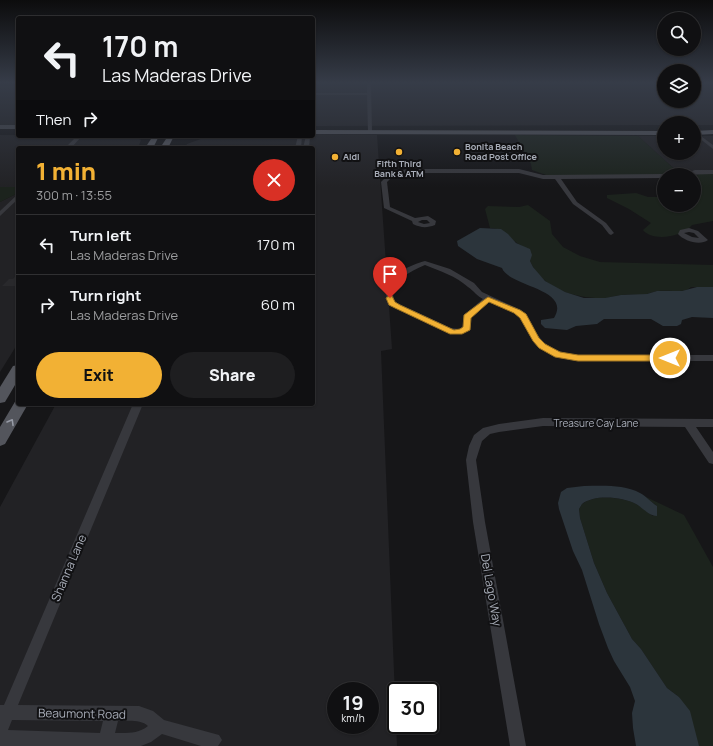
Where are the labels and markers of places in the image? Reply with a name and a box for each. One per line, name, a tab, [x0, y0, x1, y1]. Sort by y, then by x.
place label: Bonita Beach Road Post Office	[465, 140, 538, 163]
marker: Fifth Third Bank & ATM	[394, 147, 404, 157]
marker: Bonita Beach Road Post Office	[452, 147, 462, 157]
place label: Aldi	[343, 150, 360, 163]
marker: Aldi	[330, 152, 340, 162]
place label: Fifth Third Bank & ATM	[374, 157, 424, 180]
pin	[373, 257, 407, 298]

